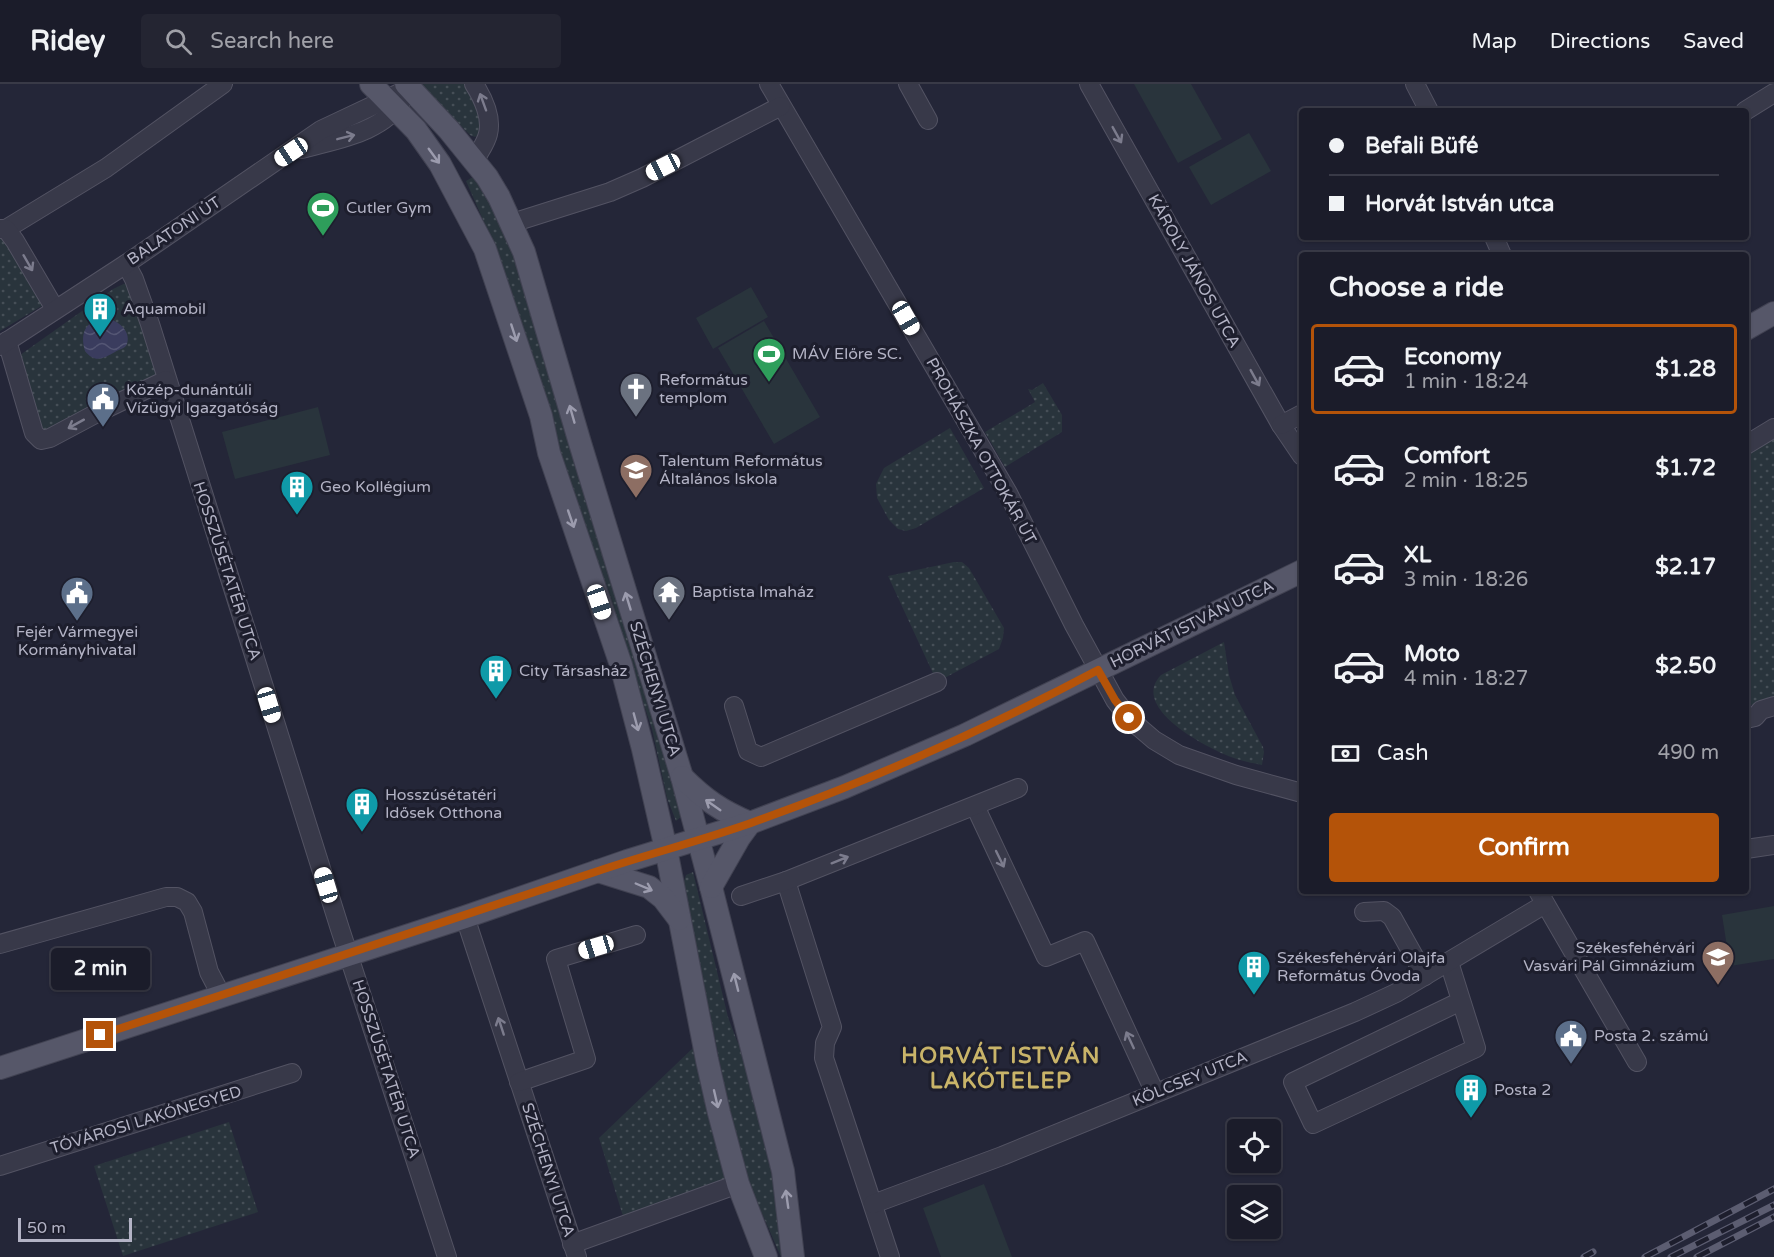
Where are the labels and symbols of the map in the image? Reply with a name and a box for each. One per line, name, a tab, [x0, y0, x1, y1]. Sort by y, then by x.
one-way arrow	[477, 93, 488, 112]
one-way arrow	[1112, 126, 1124, 143]
one-way arrow	[336, 130, 355, 142]
car	[271, 134, 311, 170]
one-way arrow	[428, 147, 440, 163]
car	[643, 151, 683, 183]
sports icon: Cutler Gym	[305, 190, 341, 237]
street label: KÁROLY JÁNOS UTCA	[1143, 191, 1245, 351]
street label: BALATONI ÚT	[123, 192, 225, 270]
place label: Cutler Gym	[346, 198, 432, 218]
one-way arrow	[22, 254, 34, 271]
building icon: Aquamobil	[82, 291, 118, 338]
car	[889, 298, 923, 338]
place label: Aquamobil	[123, 299, 206, 319]
one-way arrow	[509, 323, 520, 342]
sports icon: MÁV Előre SC.	[751, 336, 787, 383]
place label: MÁV Előre SC.	[792, 344, 902, 364]
street label: PROHÁSZKA OTTOKÁR ÚT	[921, 354, 1041, 548]
one-way arrow	[1249, 369, 1261, 386]
place label: Református templom	[659, 370, 748, 408]
church icon: Református templom	[618, 371, 654, 418]
place label: Közép-dunántúli Vízügyi Igazgatóság	[126, 380, 278, 418]
public building icon: Közép-dunántúli Vízügyi Igazgatóság	[85, 381, 121, 428]
one-way arrow	[565, 405, 577, 424]
one-way arrow	[68, 418, 85, 430]
place label: Talentum Református Általános Iskola	[659, 451, 823, 489]
school or university icon: Talentum Református Általános Iskola	[618, 452, 654, 499]
building icon: Geo Kollégium	[279, 469, 315, 516]
place label: Geo Kollégium	[320, 477, 431, 497]
street label: HOSSZÚSÉTATÉR UTCA	[189, 479, 265, 663]
one-way arrow	[567, 509, 578, 528]
temple icon: Baptista Imaház	[651, 574, 687, 621]
public building icon: Fejér Vármegyei Kormányhivatal	[59, 575, 95, 622]
street label: HORVÁT ISTVÁN UTCA	[1107, 576, 1277, 672]
car	[585, 582, 613, 622]
place label: Baptista Imaház	[692, 582, 814, 602]
one-way arrow	[622, 592, 633, 611]
street label: SZÉCHENYI UTCA	[625, 619, 685, 759]
place label: Fejér Vármegyei Kormányhivatal	[16, 622, 138, 660]
building icon: City Társasház	[478, 653, 514, 700]
place label: City Társasház	[519, 661, 628, 681]
car	[255, 685, 283, 725]
route start	[1115, 704, 1142, 731]
one-way arrow	[631, 712, 642, 731]
place label: Hosszúsétatéri Idősek Otthona	[385, 785, 502, 823]
building icon: Hosszúsétatéri Idősek Otthona	[344, 786, 380, 833]
one-way arrow	[704, 798, 721, 811]
one-way arrow	[995, 849, 1007, 867]
one-way arrow	[831, 854, 849, 865]
car	[312, 865, 340, 905]
one-way arrow	[635, 882, 653, 893]
car	[576, 933, 616, 961]
place label: Székesfehérvári Vasvári Pál Gimnázium	[1523, 938, 1695, 976]
school or university icon: Székesfehérvári Vasvári Pál Gimnázium	[1700, 939, 1736, 986]
callout: 2 min	[51, 948, 150, 990]
place label: Székesfehérvári Olajfa Református Óvoda	[1277, 948, 1445, 986]
building icon: Székesfehérvári Olajfa Református Óvoda	[1236, 949, 1272, 996]
one-way arrow	[729, 973, 741, 992]
street label: HOSSZÚSÉTATÉR UTCA	[348, 977, 424, 1161]
one-way arrow	[494, 1017, 505, 1036]
public building icon: Posta 2. számú	[1553, 1018, 1589, 1065]
route end	[86, 1021, 113, 1048]
place label: Posta 2. számú	[1594, 1026, 1709, 1046]
one-way arrow	[1124, 1031, 1136, 1049]
district label: HORVÁT ISTVÁN LAKÓTELEP	[901, 1041, 1101, 1094]
street label: KÖLCSEY UTCA	[1129, 1047, 1251, 1111]
building icon: Posta 2	[1453, 1072, 1489, 1119]
place label: Posta 2	[1494, 1080, 1551, 1100]
street label: TÓVÁROSI LAKÓNEGYED	[48, 1081, 244, 1159]
one-way arrow	[711, 1089, 723, 1108]
street label: SZÉCHENYI UTCA	[517, 1100, 579, 1240]
one-way arrow	[782, 1189, 793, 1209]
scale bar	[18, 1215, 132, 1242]

